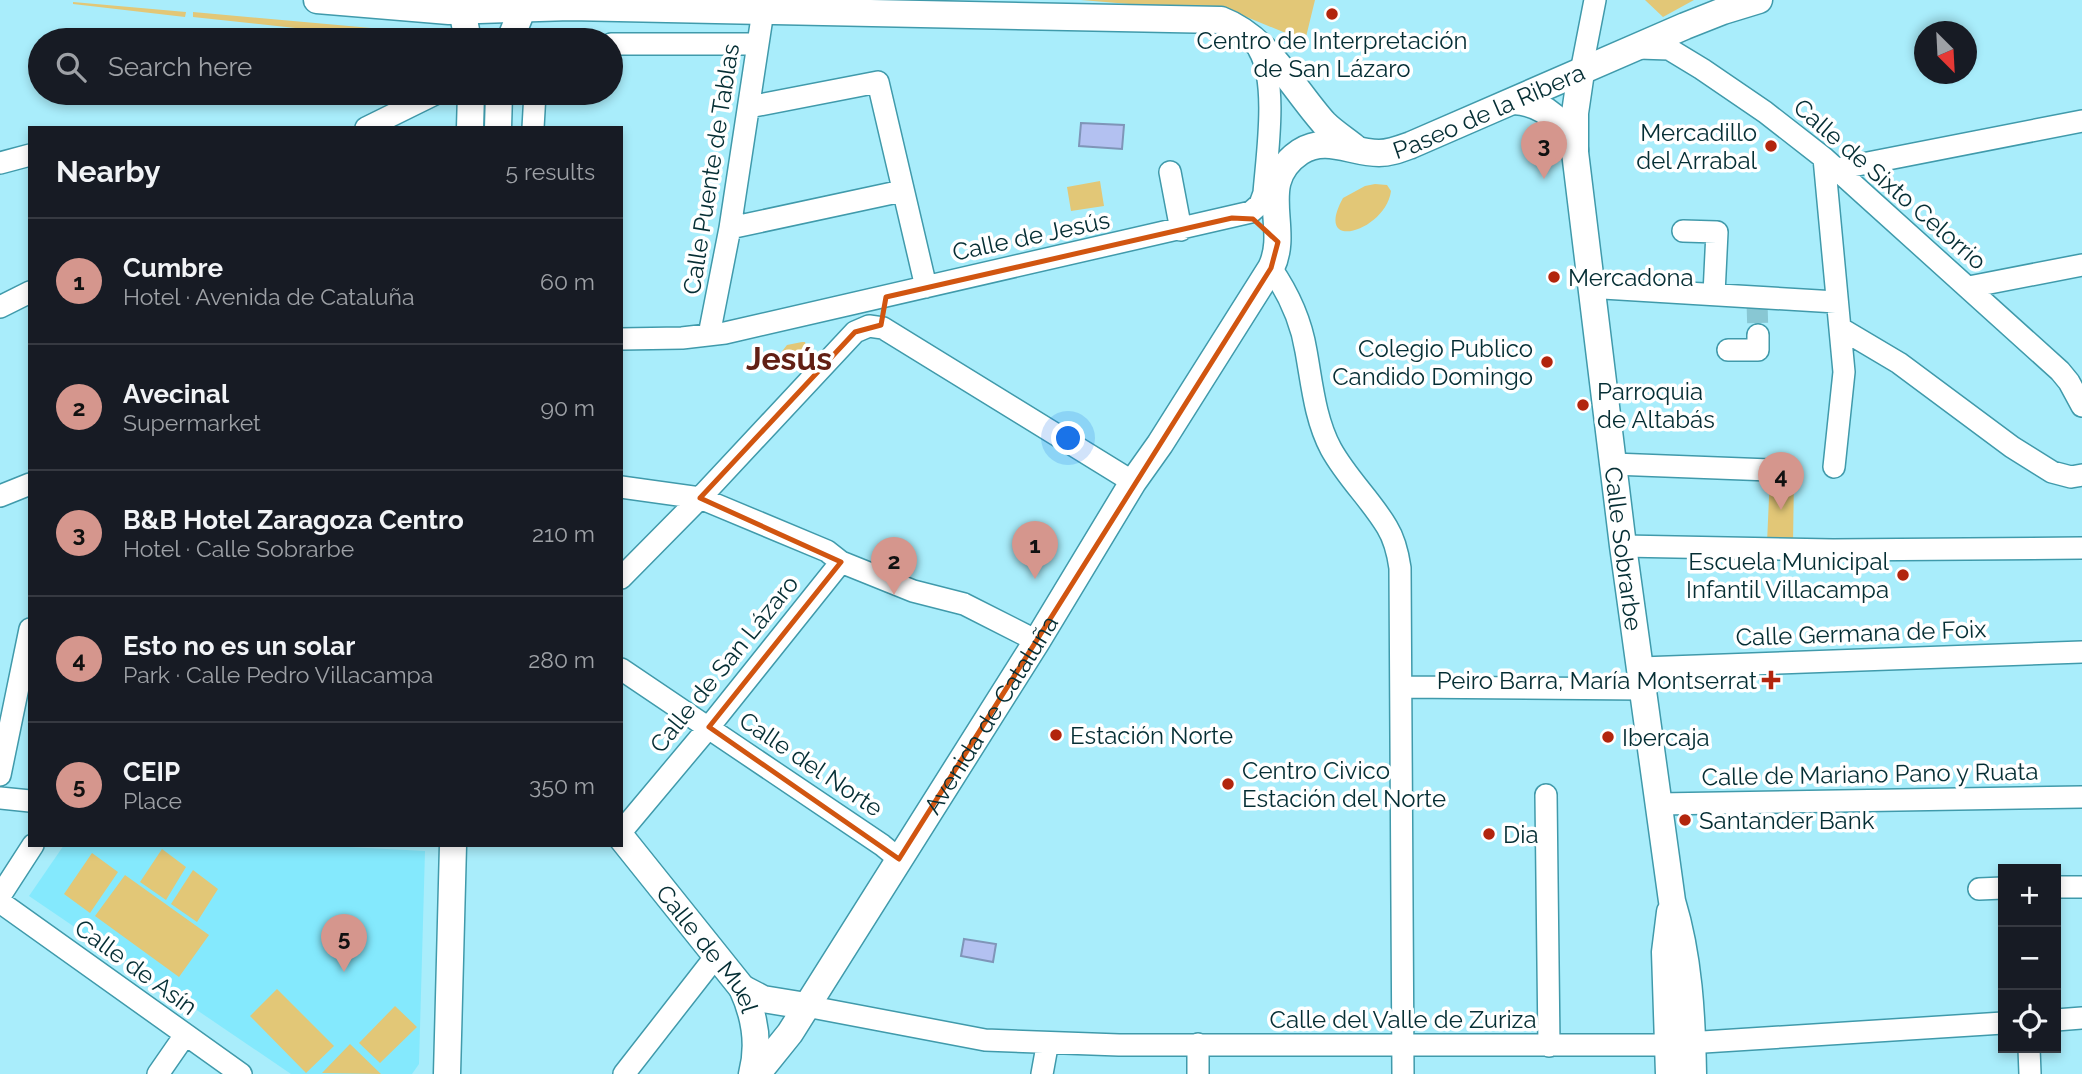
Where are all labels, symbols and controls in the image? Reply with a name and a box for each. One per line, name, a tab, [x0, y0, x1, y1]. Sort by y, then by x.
marker: Centro de Interpretación de San Lázaro	[1324, 6, 1340, 22]
north arrow	[1914, 21, 1977, 84]
place label: Centro de Interpretación de San Lázaro	[1197, 26, 1467, 83]
search box	[28, 28, 623, 105]
street label: Calle Puente de Tablas	[677, 41, 745, 297]
icon: search	[52, 48, 90, 86]
text: Search here	[108, 52, 252, 82]
street label: Paseo de la Ribera	[1389, 57, 1589, 165]
street label: Calle de Sixto Celorrio	[1788, 92, 1992, 276]
place label: Mercadillo del Arrabal	[1636, 118, 1757, 175]
pin: 3	[1521, 121, 1567, 179]
marker: Mercadillo del Arrabal	[1763, 138, 1779, 154]
text: Nearby	[56, 154, 160, 189]
text: 5 results	[506, 158, 595, 185]
street label: Calle de Jesús	[950, 205, 1112, 267]
text: Cumbre	[123, 253, 223, 283]
place label: Mercadona	[1568, 263, 1694, 292]
text: 1	[73, 268, 85, 295]
text: 60 m	[540, 268, 595, 295]
marker: Mercadona	[1546, 269, 1562, 285]
text: Hotel · Avenida de Cataluña	[123, 283, 414, 310]
place label: Colegio Publico Candido Domingo	[1332, 334, 1533, 391]
district label: Jesús	[746, 340, 832, 377]
marker: Colegio Publico Candido Domingo	[1539, 354, 1555, 370]
place label: Parroquia de Altabás	[1597, 377, 1715, 434]
text: Avecinal	[123, 379, 229, 409]
text: 2	[73, 394, 85, 421]
text: 90 m	[540, 394, 595, 421]
marker: Parroquia de Altabás	[1575, 397, 1591, 413]
text: Supermarket	[123, 409, 261, 436]
your location	[1051, 421, 1085, 455]
pin: 4	[1758, 452, 1804, 510]
street label: Calle Sobrarbe	[1599, 465, 1649, 632]
text: B&B Hotel Zaragoza Centro	[123, 505, 464, 535]
text: 3	[73, 520, 85, 547]
text: 210 m	[532, 520, 595, 547]
pin: 1	[1012, 521, 1058, 579]
text: Hotel · Calle Sobrarbe	[123, 535, 354, 562]
pin: 2	[871, 537, 917, 595]
place label: Escuela Municipal Infantil Villacampa	[1686, 547, 1889, 604]
marker: Escuela Municipal Infantil Villacampa	[1895, 567, 1911, 583]
street label: Calle de San Lázaro	[644, 569, 804, 759]
street label: Avenida de Cataluña	[917, 610, 1064, 819]
street label: Calle Germana de Foix	[1735, 614, 1987, 652]
text: Esto no es un solar	[123, 631, 355, 661]
text: 4	[72, 646, 86, 673]
text: 280 m	[528, 646, 595, 673]
text: Park · Calle Pedro Villacampa	[123, 661, 433, 688]
place label: Peiro Barra, María Montserrat	[1437, 666, 1757, 695]
marker: Peiro Barra, María Montserrat	[1763, 672, 1779, 688]
street label: Calle del Norte	[734, 705, 888, 823]
place label: Estación Norte	[1070, 721, 1233, 750]
place label: Ibercaja	[1622, 723, 1710, 752]
marker: Estación Norte	[1048, 727, 1064, 743]
marker: Ibercaja	[1600, 729, 1616, 745]
place label: Centro Civico Estación del Norte	[1242, 756, 1446, 813]
text: CEIP	[123, 757, 180, 787]
street label: Calle de Mariano Pano y Ruata	[1701, 757, 2039, 791]
text: 5	[73, 772, 85, 799]
text: 350 m	[529, 772, 595, 799]
marker: Centro Civico Estación del Norte	[1220, 776, 1236, 792]
text: Place	[123, 787, 182, 814]
place label: Santander Bank	[1699, 806, 1875, 835]
marker: Santander Bank	[1677, 812, 1693, 828]
place label: Dia	[1503, 820, 1538, 849]
marker: Dia	[1481, 826, 1497, 842]
map controls	[1998, 864, 2061, 1053]
button: +	[1998, 864, 2061, 927]
street label: Calle de Muel	[650, 879, 765, 1017]
street label: Calle de Asín	[69, 913, 203, 1021]
pin: 5	[321, 914, 367, 972]
button: −	[1998, 927, 2061, 990]
button: locate	[1998, 990, 2061, 1053]
street label: Calle del Valle de Zuriza	[1269, 1005, 1537, 1034]

